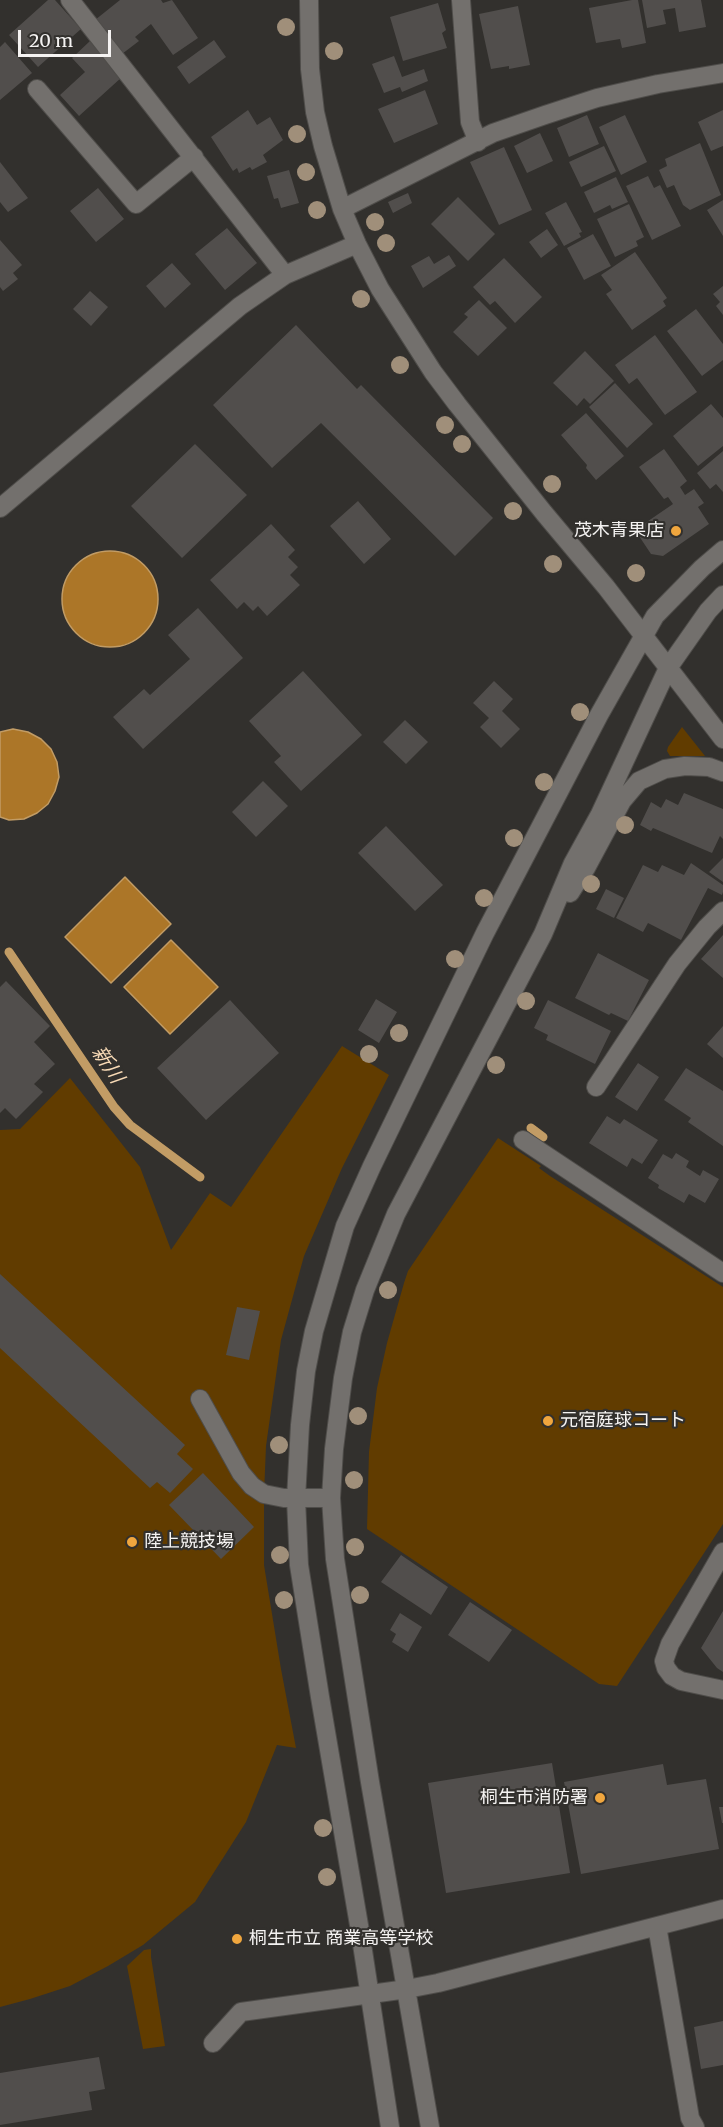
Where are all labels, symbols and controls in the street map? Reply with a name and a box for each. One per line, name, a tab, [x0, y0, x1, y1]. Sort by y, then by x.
scale bar	[21, 18, 114, 56]
text: 20 m	[29, 29, 73, 52]
place label: 茂木青果店	[574, 520, 664, 542]
marker: 茂木青果店	[669, 524, 683, 538]
water label: 新川	[86, 1042, 128, 1088]
place label: 元宿庭球コート	[560, 1410, 686, 1432]
marker: 元宿庭球コート	[541, 1414, 555, 1428]
place label: 陸上競技場	[144, 1531, 234, 1553]
marker: 陸上競技場	[125, 1535, 139, 1549]
place label: 桐生市消防署	[480, 1787, 588, 1809]
marker: 桐生市消防署	[593, 1791, 607, 1805]
place label: 桐生市立 商業高等学校	[249, 1928, 433, 1950]
marker: 桐生市立 商業高等学校	[230, 1932, 244, 1946]

